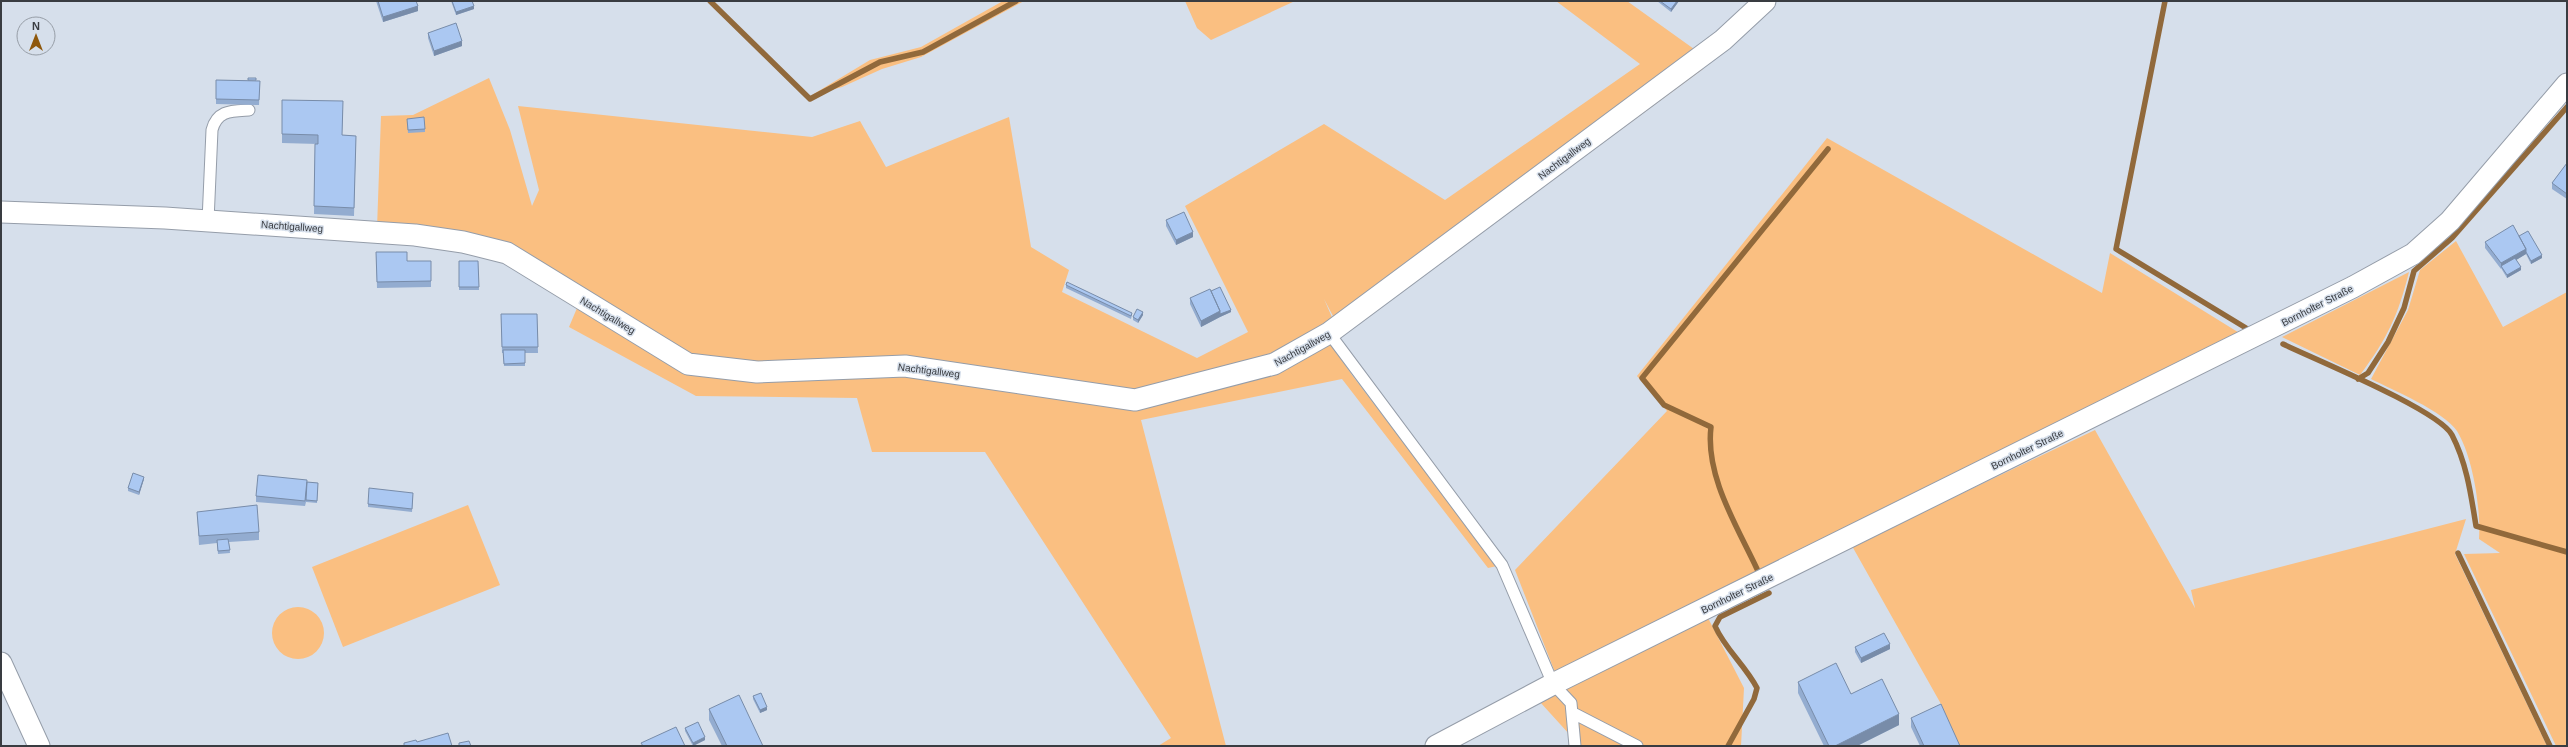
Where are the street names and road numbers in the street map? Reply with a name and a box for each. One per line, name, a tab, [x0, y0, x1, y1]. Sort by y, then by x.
street label: Nachtigallweg	[1536, 135, 1592, 182]
street label: Nachtigallweg	[261, 219, 323, 234]
street label: Bornholter Straße	[2280, 282, 2355, 328]
street label: Nachtigallweg	[578, 295, 637, 336]
street label: Nachtigallweg	[1272, 329, 1332, 368]
street label: Nachtigallweg	[897, 361, 961, 380]
street label: Bornholter Straße	[1989, 427, 2065, 472]
street label: Bornholter Straße	[1699, 571, 1775, 616]

